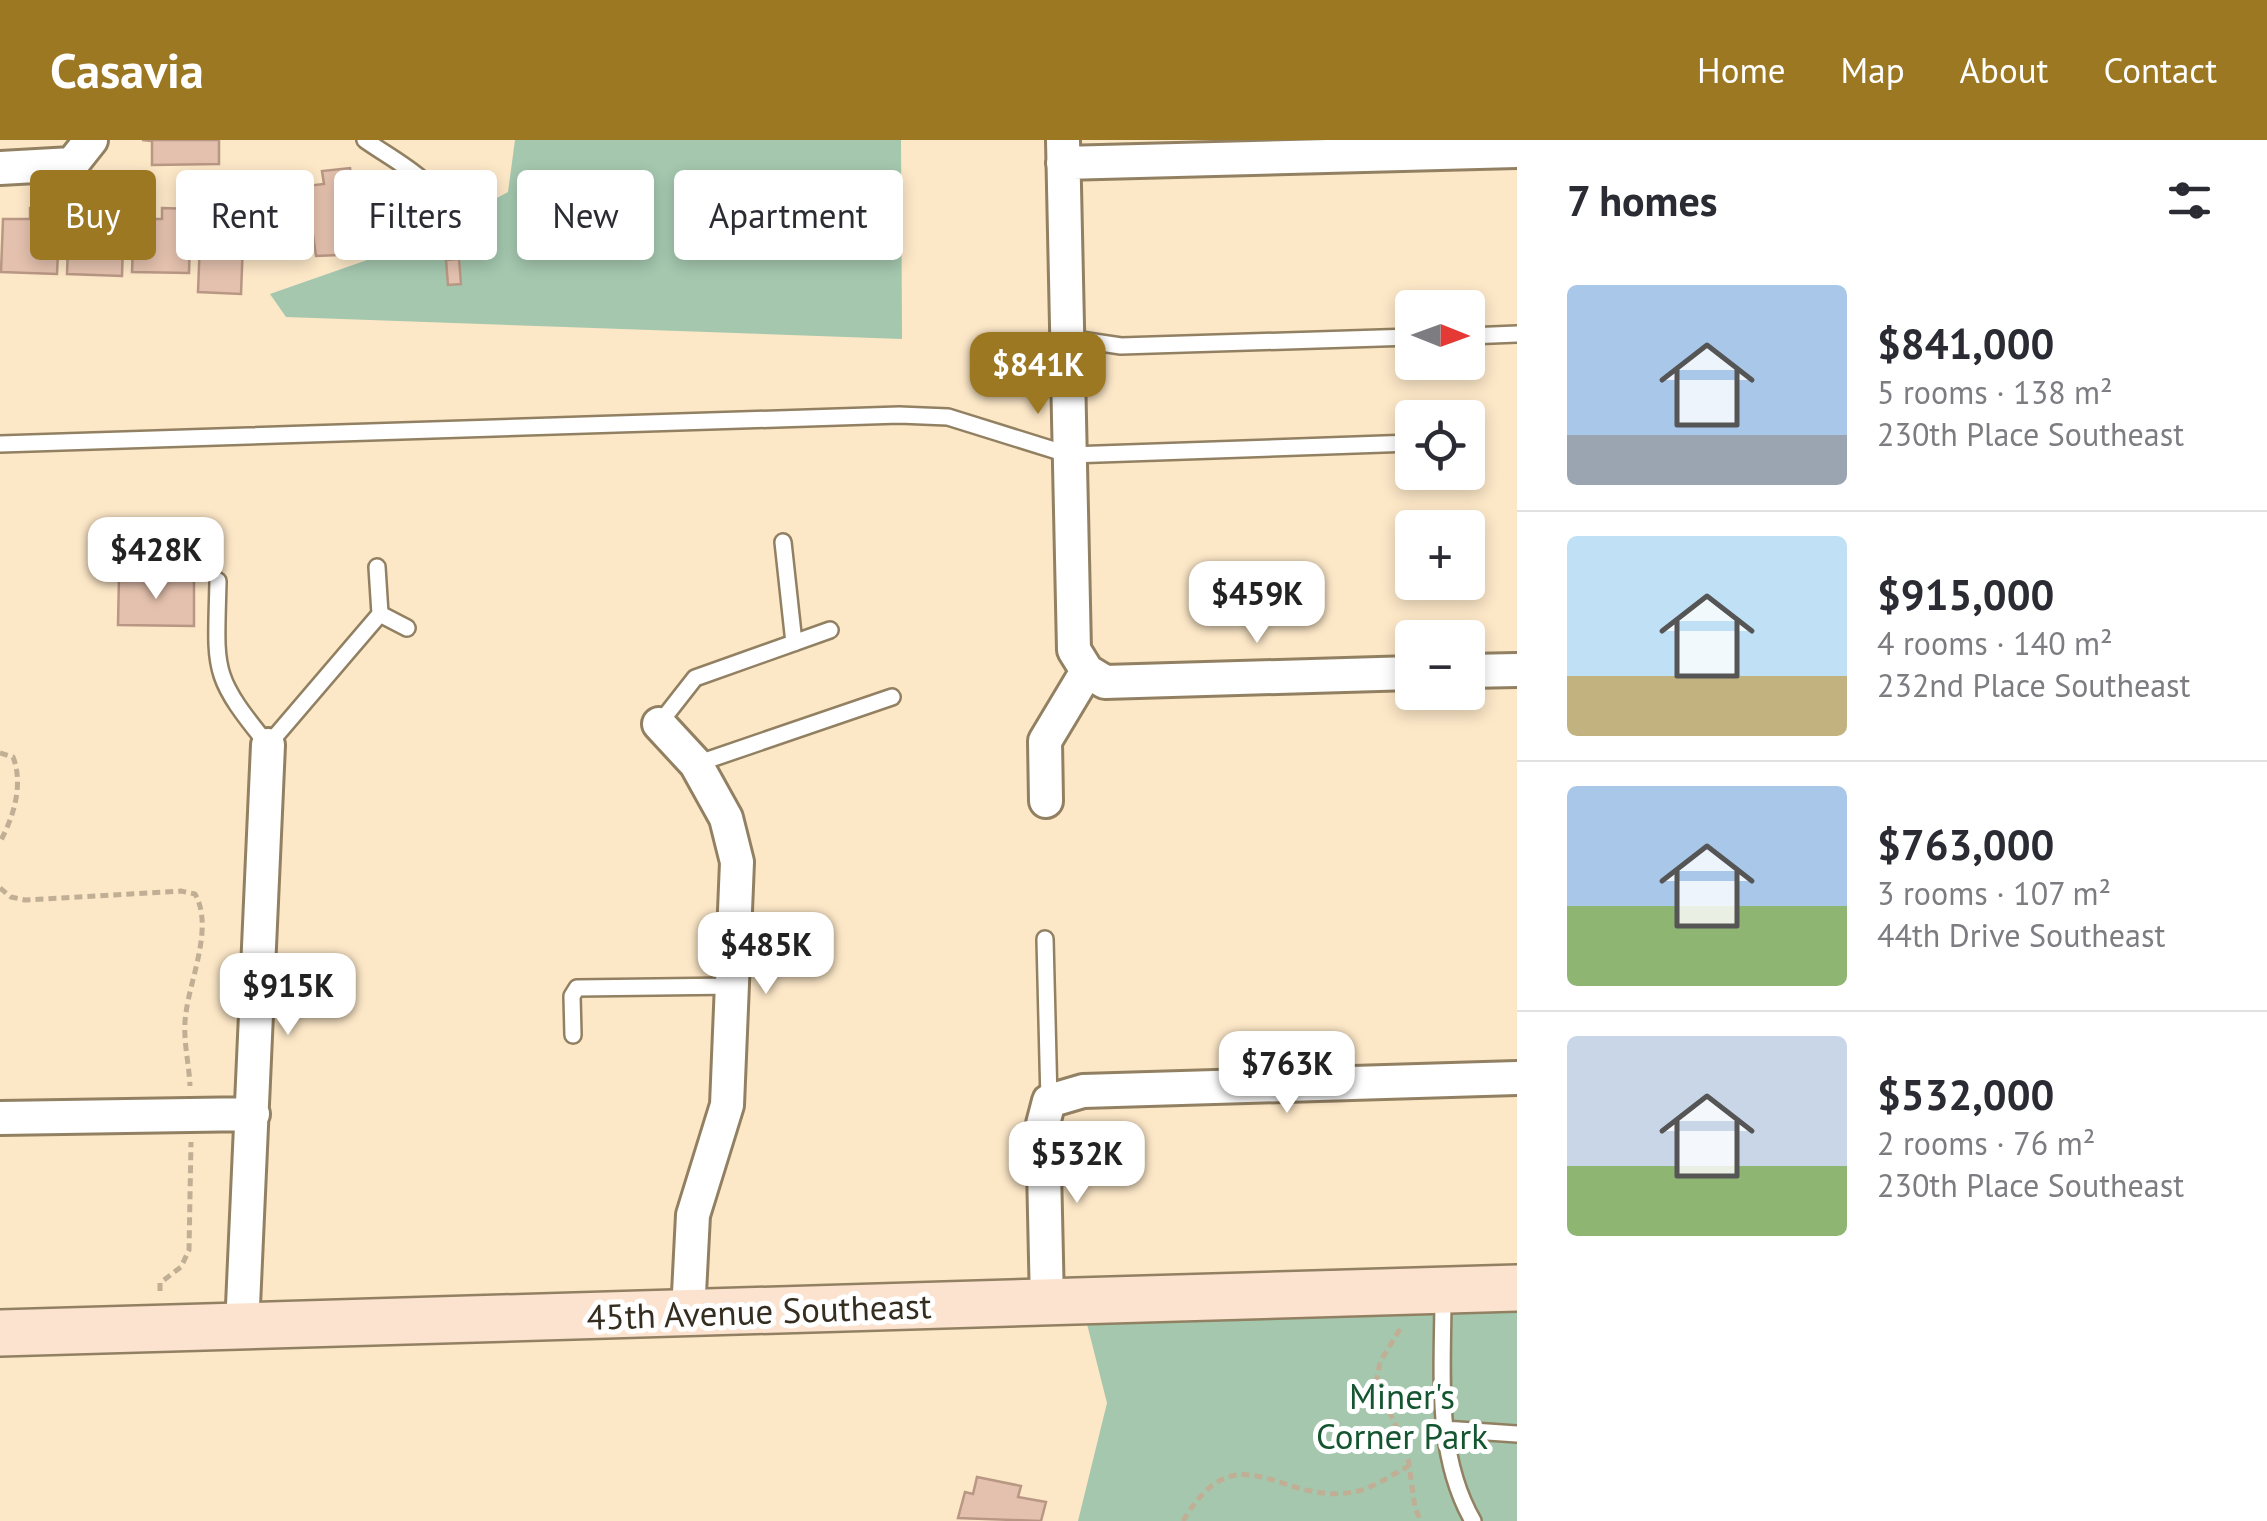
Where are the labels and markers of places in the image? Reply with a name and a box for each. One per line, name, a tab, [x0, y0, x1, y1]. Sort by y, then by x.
pin: $841K	[968, 332, 1108, 417]
pin: $428K	[86, 517, 226, 602]
pin: $459K	[1187, 561, 1327, 646]
pin: $485K	[696, 912, 836, 997]
pin: $915K	[218, 953, 358, 1038]
pin: $763K	[1217, 1031, 1357, 1116]
pin: $532K	[1007, 1121, 1147, 1206]

